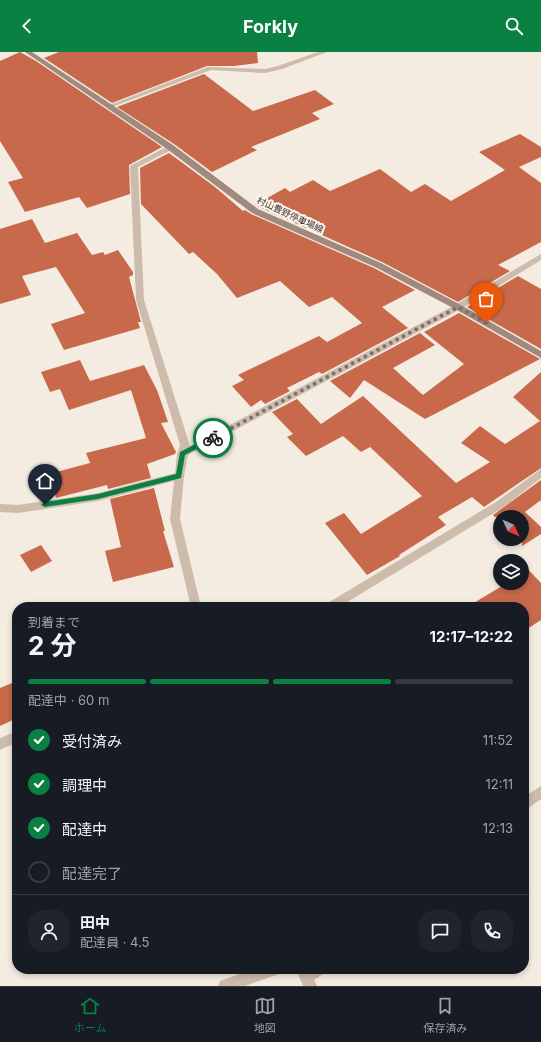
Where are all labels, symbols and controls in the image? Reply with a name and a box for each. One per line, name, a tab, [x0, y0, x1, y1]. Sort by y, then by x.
icon: back	[16, 15, 38, 37]
icon: search	[503, 15, 525, 37]
text: Forkly	[243, 16, 298, 37]
street label: 村山豊野停車場線	[255, 194, 326, 235]
pin	[469, 282, 503, 323]
icon: bag	[475, 288, 497, 310]
courier	[193, 418, 233, 458]
icon: bike	[202, 427, 224, 449]
pin	[28, 464, 62, 505]
icon: home	[34, 470, 56, 492]
north arrow	[493, 510, 529, 546]
map controls	[493, 510, 529, 590]
button: layers	[493, 554, 529, 590]
text: 到着まで	[28, 614, 80, 630]
text: 12:17–12:22	[430, 627, 513, 646]
text: 2 分	[28, 630, 77, 661]
text: 配達中 · 60 m	[28, 692, 109, 708]
icon: check	[28, 729, 50, 751]
text: 受付済み	[62, 732, 122, 751]
text: 11:52	[483, 732, 513, 748]
icon: check	[28, 773, 50, 795]
text: 調理中	[62, 776, 107, 795]
text: 12:11	[485, 776, 513, 792]
icon: check	[28, 817, 50, 839]
text: 配達中	[62, 820, 107, 839]
text: 12:13	[483, 820, 513, 836]
text: 配達完了	[62, 864, 122, 883]
button: person	[28, 910, 70, 952]
button: chat	[419, 910, 461, 952]
button: phone	[471, 910, 513, 952]
text: 田中	[80, 913, 110, 932]
text: 配達員 · 4.5	[80, 934, 149, 950]
tab: ホーム	[74, 995, 106, 1035]
tab: 地図	[254, 995, 276, 1035]
tab: 保存済み	[423, 995, 467, 1035]

